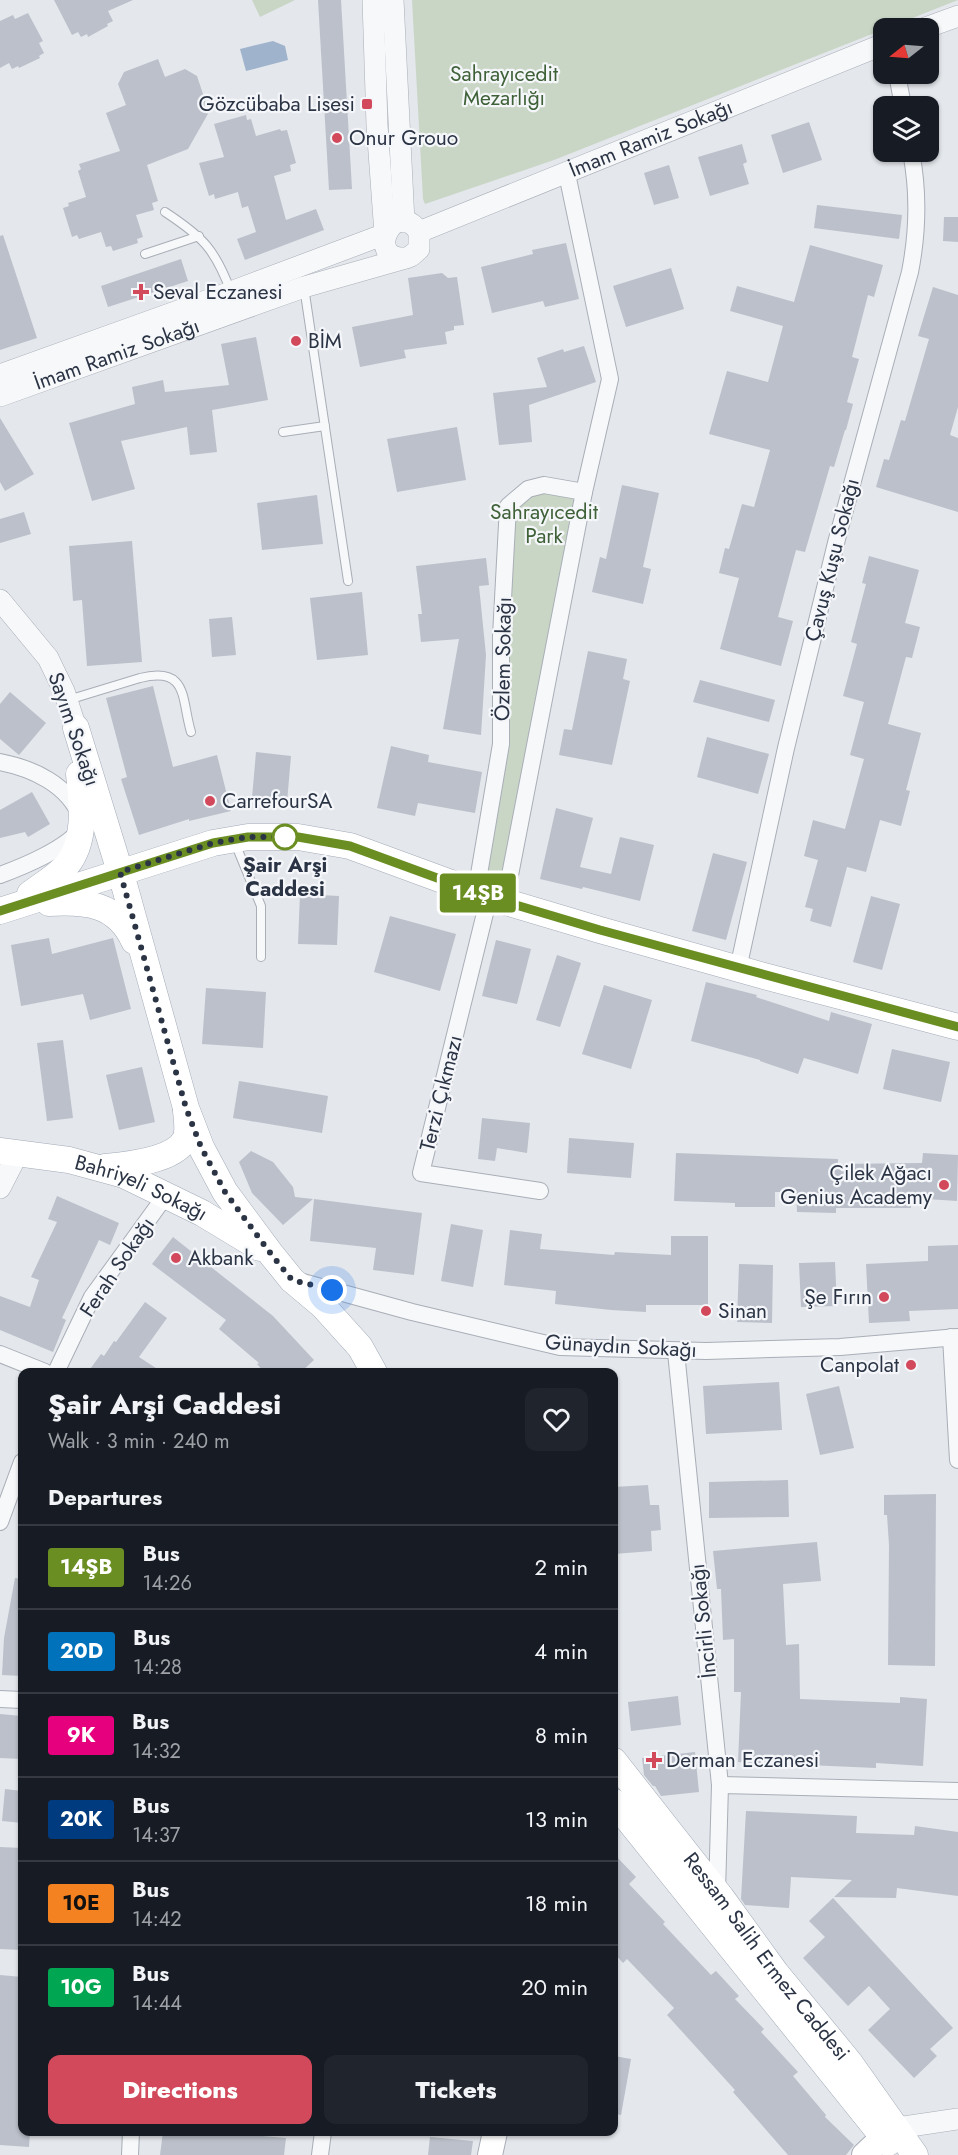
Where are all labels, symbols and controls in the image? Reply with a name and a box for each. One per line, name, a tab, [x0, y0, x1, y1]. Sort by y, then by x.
north arrow	[873, 18, 939, 84]
map controls	[873, 18, 939, 162]
park label: Sahrayıcedit Mezarlığı	[450, 59, 558, 113]
place label: Gözcübaba Lisesi	[199, 89, 355, 119]
street label: İmam Ramiz Sokağı	[565, 92, 737, 185]
button: layers	[873, 96, 939, 162]
marker: Gözcübaba Lisesi	[360, 97, 374, 111]
place label: Onur Grouo	[349, 123, 458, 153]
marker: Onur Grouo	[330, 131, 344, 145]
place label: Seval Eczanesi	[153, 277, 283, 307]
marker: Seval Eczanesi	[134, 285, 148, 299]
street label: İmam Ramiz Sokağı	[30, 311, 204, 398]
place label: BİM	[308, 326, 342, 356]
marker: BİM	[289, 334, 303, 348]
street label: Çavuş Kuşu Sokağı	[797, 475, 867, 645]
park label: Sahrayıcedit Park	[490, 497, 598, 551]
street label: Özlem Sokağı	[487, 597, 519, 721]
street label: Sayım Sokağı	[41, 668, 107, 790]
place label: CarrefourSA	[222, 786, 333, 816]
marker: CarrefourSA	[203, 794, 217, 808]
marker: Şair Arşi Caddesi	[272, 824, 298, 850]
place label: Şair Arşi Caddesi	[243, 850, 327, 904]
line badge: 14ŞB	[436, 874, 520, 912]
text: 14ŞB	[452, 878, 504, 908]
street label: Terzi Çıkmazı	[412, 1032, 470, 1154]
street label: Bahriyeli Sokağı	[71, 1147, 214, 1228]
place label: Çilek Ağacı Genius Academy	[780, 1158, 933, 1212]
marker: Çilek Ağacı Genius Academy	[937, 1178, 951, 1192]
street label: Ferah Sokağı	[72, 1211, 162, 1323]
place label: Akbank	[188, 1243, 254, 1273]
marker: Akbank	[169, 1251, 183, 1265]
your location	[317, 1275, 347, 1305]
place label: Şe Fırın	[804, 1282, 872, 1312]
marker: Şe Fırın	[877, 1290, 891, 1304]
place label: Sinan	[718, 1296, 767, 1326]
marker: Sinan	[699, 1304, 713, 1318]
street label: Günaydın Sokağı	[544, 1327, 698, 1365]
place label: Canpolat	[820, 1350, 899, 1380]
marker: Canpolat	[904, 1358, 918, 1372]
text: Şair Arşi Caddesi	[48, 1384, 281, 1425]
button: heart	[525, 1388, 588, 1451]
text: Walk · 3 min · 240 m	[48, 1427, 230, 1456]
text: Departures	[48, 1481, 162, 1513]
text: Bus	[142, 1537, 180, 1569]
text: 2 min	[534, 1551, 588, 1583]
text: 14ŞB	[60, 1552, 112, 1582]
street label: İncirli Sokağı	[682, 1562, 724, 1680]
text: 14:26	[142, 1569, 192, 1598]
text: Bus	[133, 1621, 170, 1653]
text: 4 min	[534, 1635, 588, 1667]
text: 20D	[60, 1636, 103, 1666]
text: 14:28	[133, 1653, 182, 1682]
text: Bus	[132, 1705, 169, 1737]
text: 8 min	[535, 1719, 588, 1751]
text: 9K	[67, 1720, 95, 1750]
text: 14:32	[132, 1737, 181, 1766]
place label: Derman Eczanesi	[666, 1745, 819, 1775]
marker: Derman Eczanesi	[647, 1753, 661, 1767]
text: Bus	[132, 1789, 170, 1821]
text: 13 min	[525, 1803, 588, 1835]
text: 20K	[60, 1804, 102, 1834]
text: 14:37	[132, 1821, 180, 1850]
street label: Ressam Salih Ermez Caddesi	[676, 1846, 857, 2067]
text: Bus	[132, 1873, 169, 1905]
text: 18 min	[525, 1887, 588, 1919]
text: 10E	[62, 1888, 100, 1918]
text: 14:42	[132, 1905, 182, 1934]
text: Bus	[132, 1957, 169, 1989]
text: 20 min	[521, 1971, 588, 2003]
text: 10G	[60, 1972, 102, 2002]
text: 14:44	[132, 1989, 182, 2018]
button: Directions	[48, 2055, 312, 2124]
button: Tickets	[324, 2055, 588, 2124]

